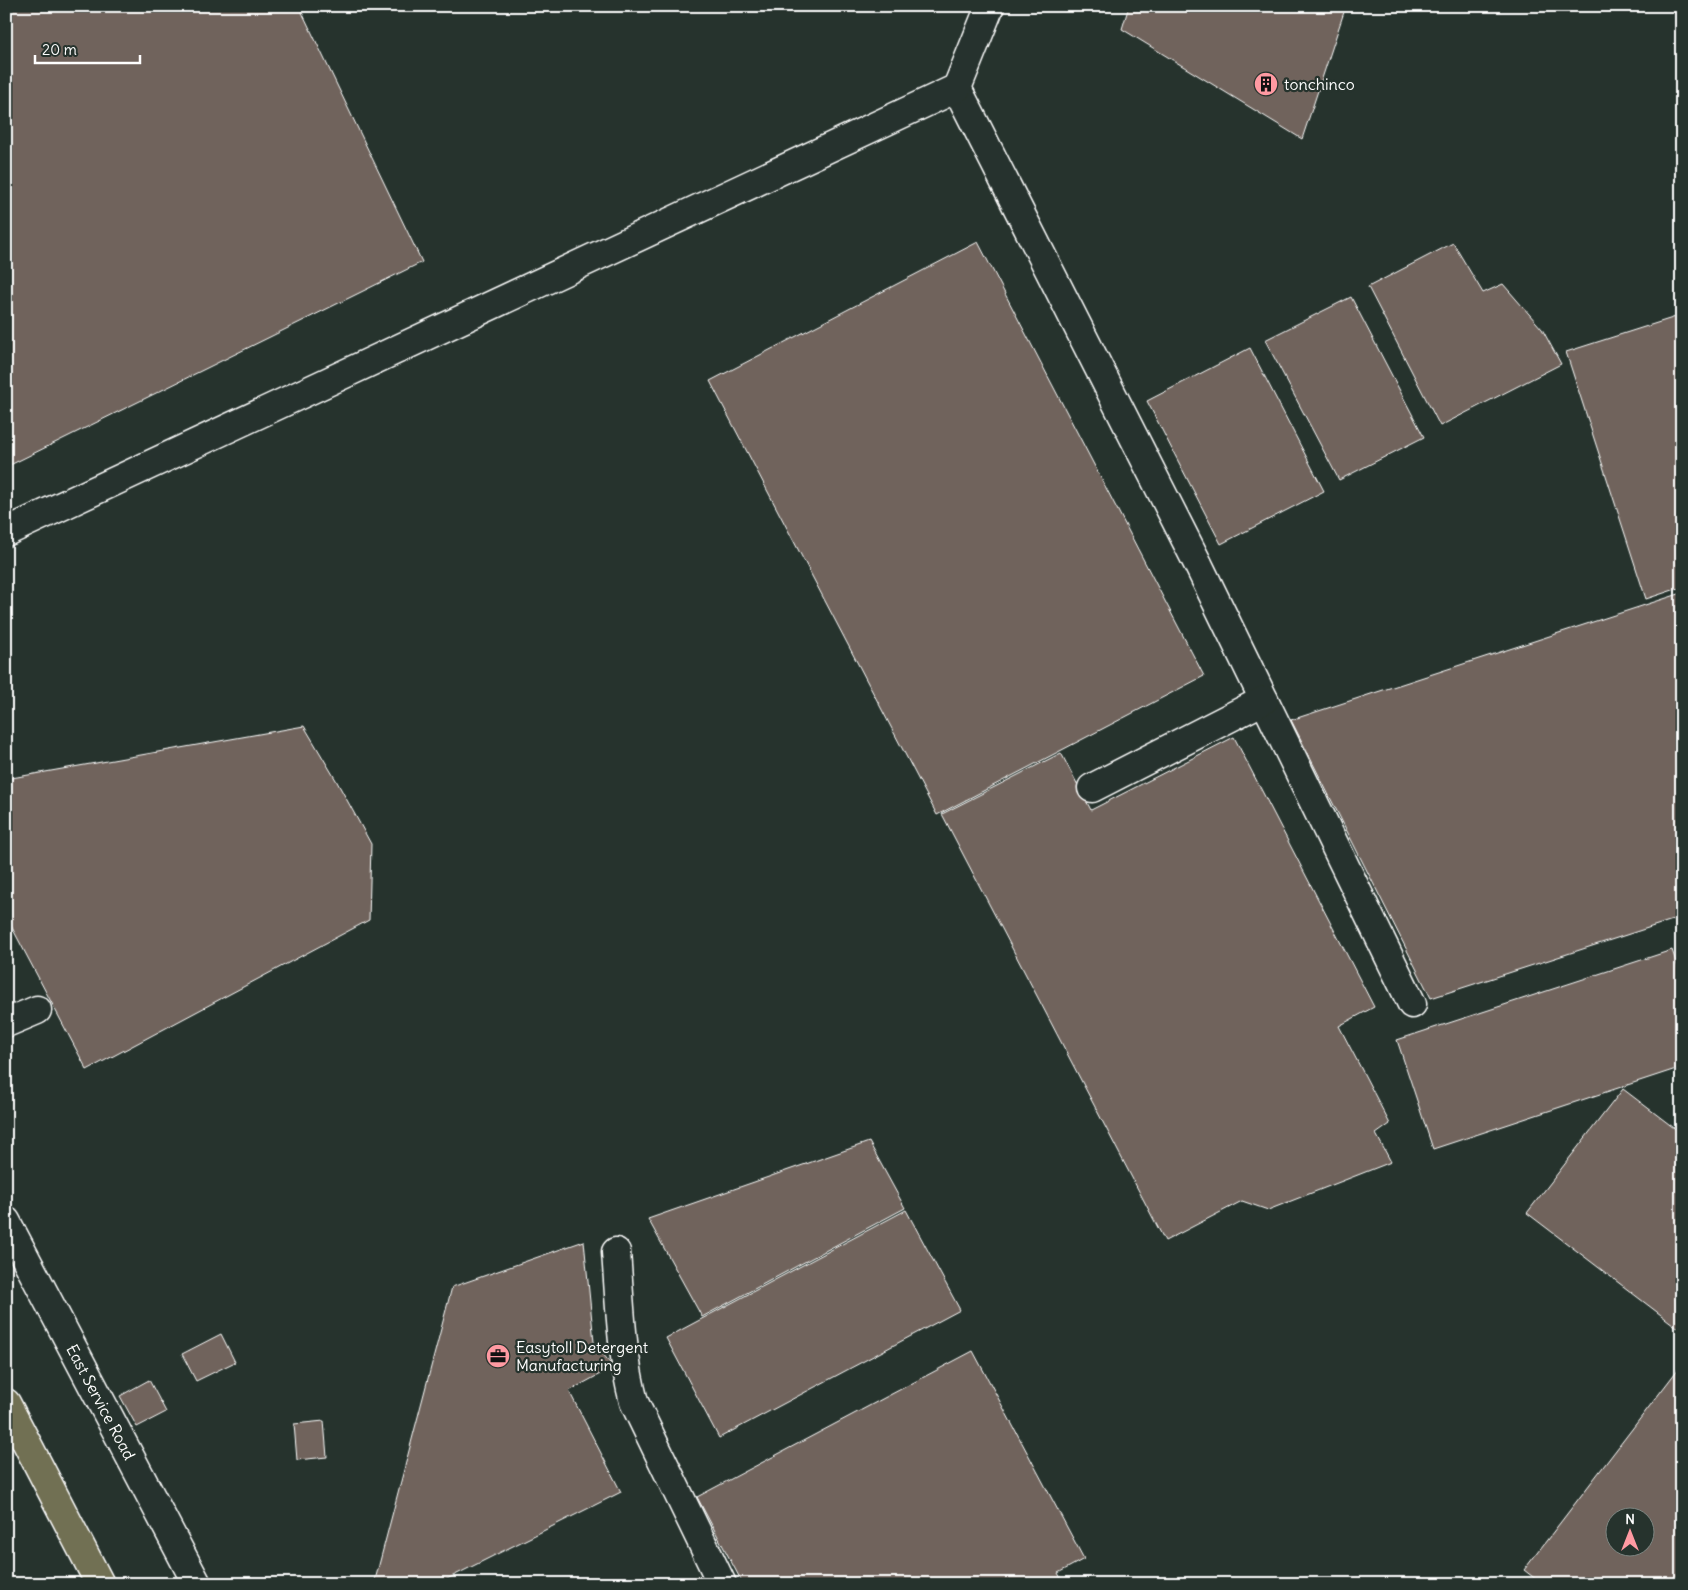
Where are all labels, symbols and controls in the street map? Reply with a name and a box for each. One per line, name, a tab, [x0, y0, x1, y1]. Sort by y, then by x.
scale bar	[35, 32, 140, 64]
text: 20 m	[42, 40, 77, 59]
building icon: tonchinco	[1253, 71, 1279, 97]
place label: tonchinco	[1284, 74, 1355, 94]
place label: Easytoll Detergent Manufacturing	[516, 1337, 649, 1375]
street label: East Service Road	[62, 1341, 140, 1463]
office icon: Easytoll Detergent Manufacturing	[485, 1343, 511, 1369]
north arrow	[1606, 1508, 1656, 1558]
text: N	[1625, 1510, 1635, 1528]

